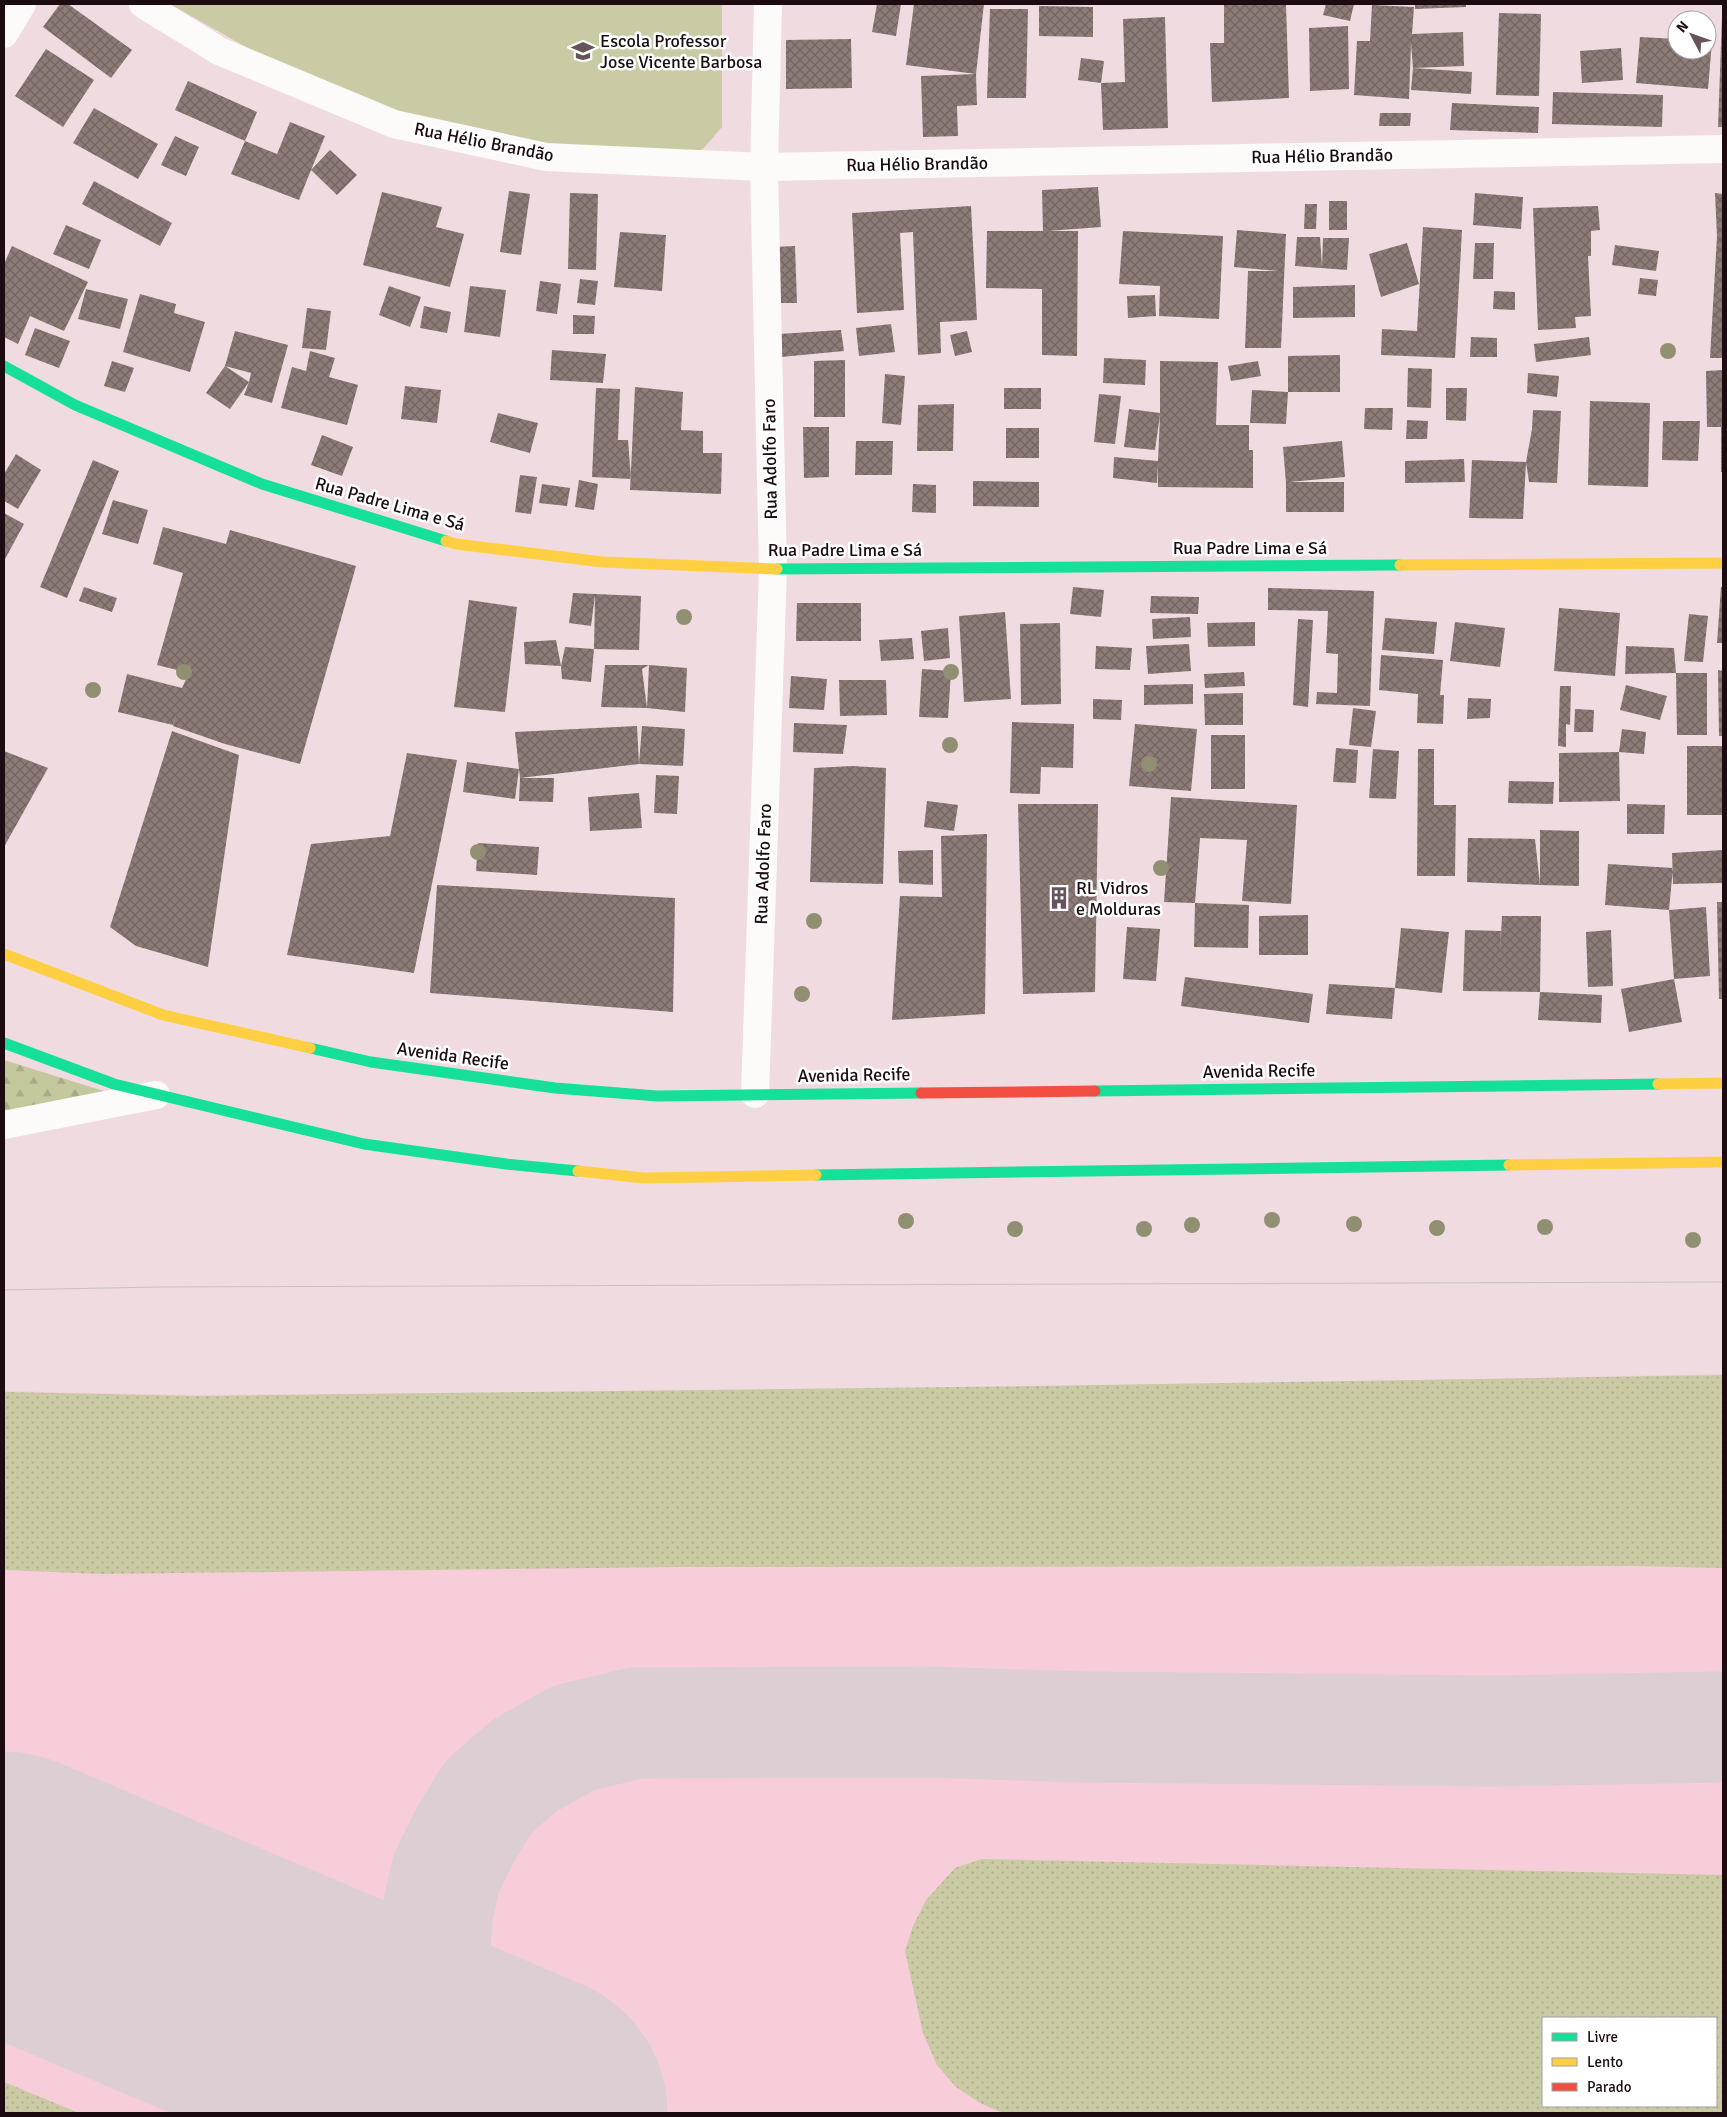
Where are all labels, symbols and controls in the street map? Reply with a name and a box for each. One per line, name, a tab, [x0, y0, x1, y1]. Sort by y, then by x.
north arrow	[1667, 10, 1717, 60]
text: N	[1673, 18, 1692, 36]
place label: Escola Professor Jose Vicente Barbosa	[600, 30, 762, 73]
school or university icon: Escola Professor Jose Vicente Barbosa	[570, 38, 596, 64]
street label: Rua Hélio Brandão	[412, 118, 556, 166]
street label: Rua Hélio Brandão	[1251, 144, 1393, 168]
street label: Rua Hélio Brandão	[846, 152, 988, 176]
street label: Rua Adolfo Faro	[758, 398, 782, 520]
street label: Rua Padre Lima e Sá	[313, 472, 467, 536]
street label: Rua Padre Lima e Sá	[1173, 537, 1327, 559]
street label: Rua Padre Lima e Sá	[768, 539, 922, 561]
street label: Rua Adolfo Faro	[750, 803, 776, 925]
place label: RL Vidros e Molduras	[1076, 877, 1161, 920]
building icon: RL Vidros e Molduras	[1046, 885, 1072, 911]
street label: Avenida Recife	[396, 1037, 510, 1075]
street label: Avenida Recife	[1202, 1059, 1316, 1083]
street label: Avenida Recife	[797, 1063, 911, 1087]
legend	[1542, 2017, 1717, 2107]
text: Livre	[1587, 2028, 1618, 2046]
text: Lento	[1587, 2053, 1623, 2071]
text: Parado	[1587, 2078, 1632, 2096]

